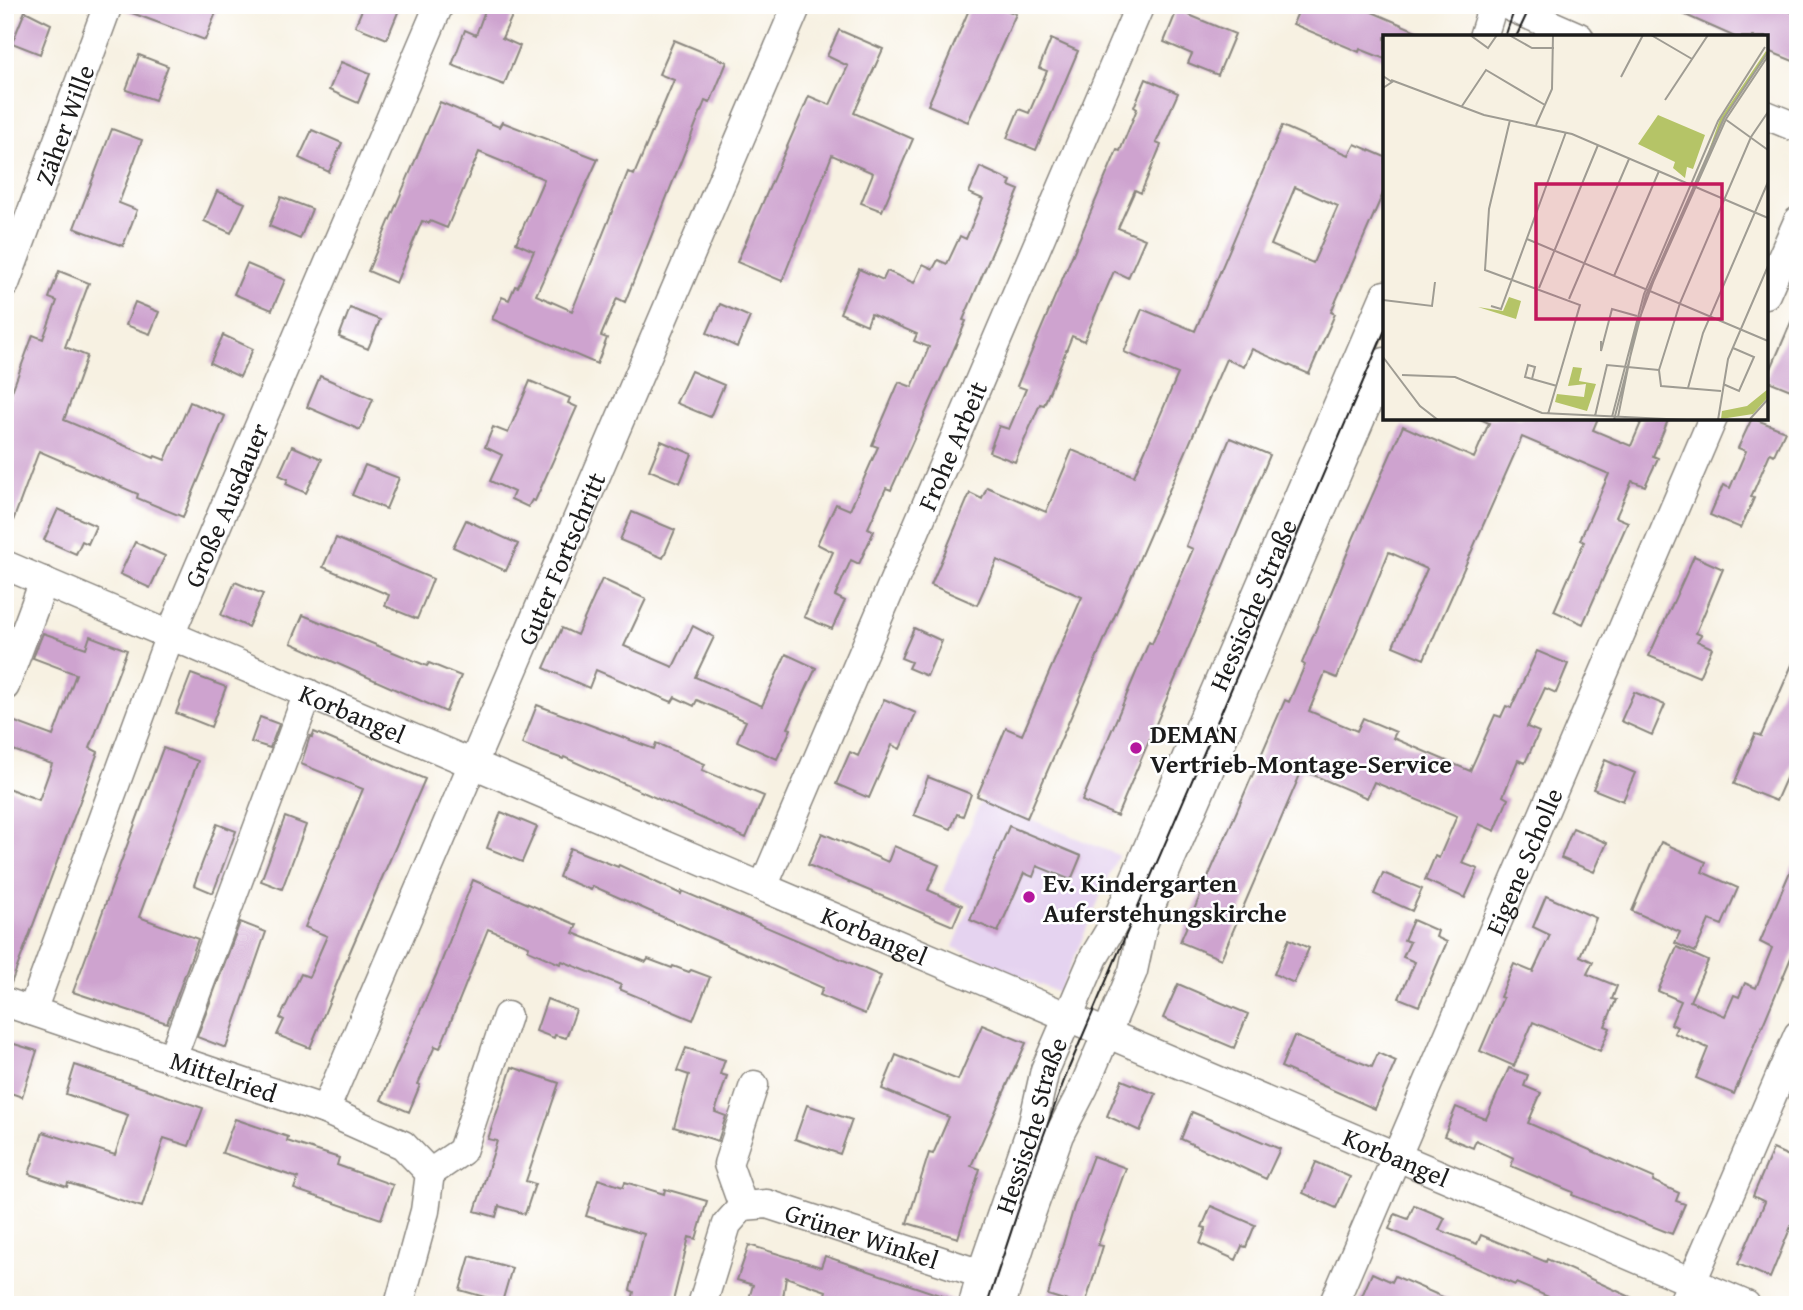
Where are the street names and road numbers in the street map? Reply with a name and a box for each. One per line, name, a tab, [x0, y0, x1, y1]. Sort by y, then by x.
street label: Zäher Wille	[24, 59, 104, 190]
street label: Frohe Arbeit	[907, 375, 997, 517]
street label: Große Ausdauer	[173, 416, 278, 593]
street label: Guter Fortschritt	[507, 466, 615, 651]
street label: Hessische Straße	[1198, 512, 1306, 697]
street label: Korbangel	[294, 673, 412, 753]
street label: Eigene Scholle	[1474, 781, 1572, 941]
street label: Korbangel	[815, 895, 934, 975]
street label: Hessische Straße	[984, 1030, 1077, 1219]
street label: Mittelried	[165, 1040, 283, 1112]
street label: Korbangel	[1337, 1117, 1456, 1196]
street label: Grüner Winkel	[780, 1192, 944, 1278]

